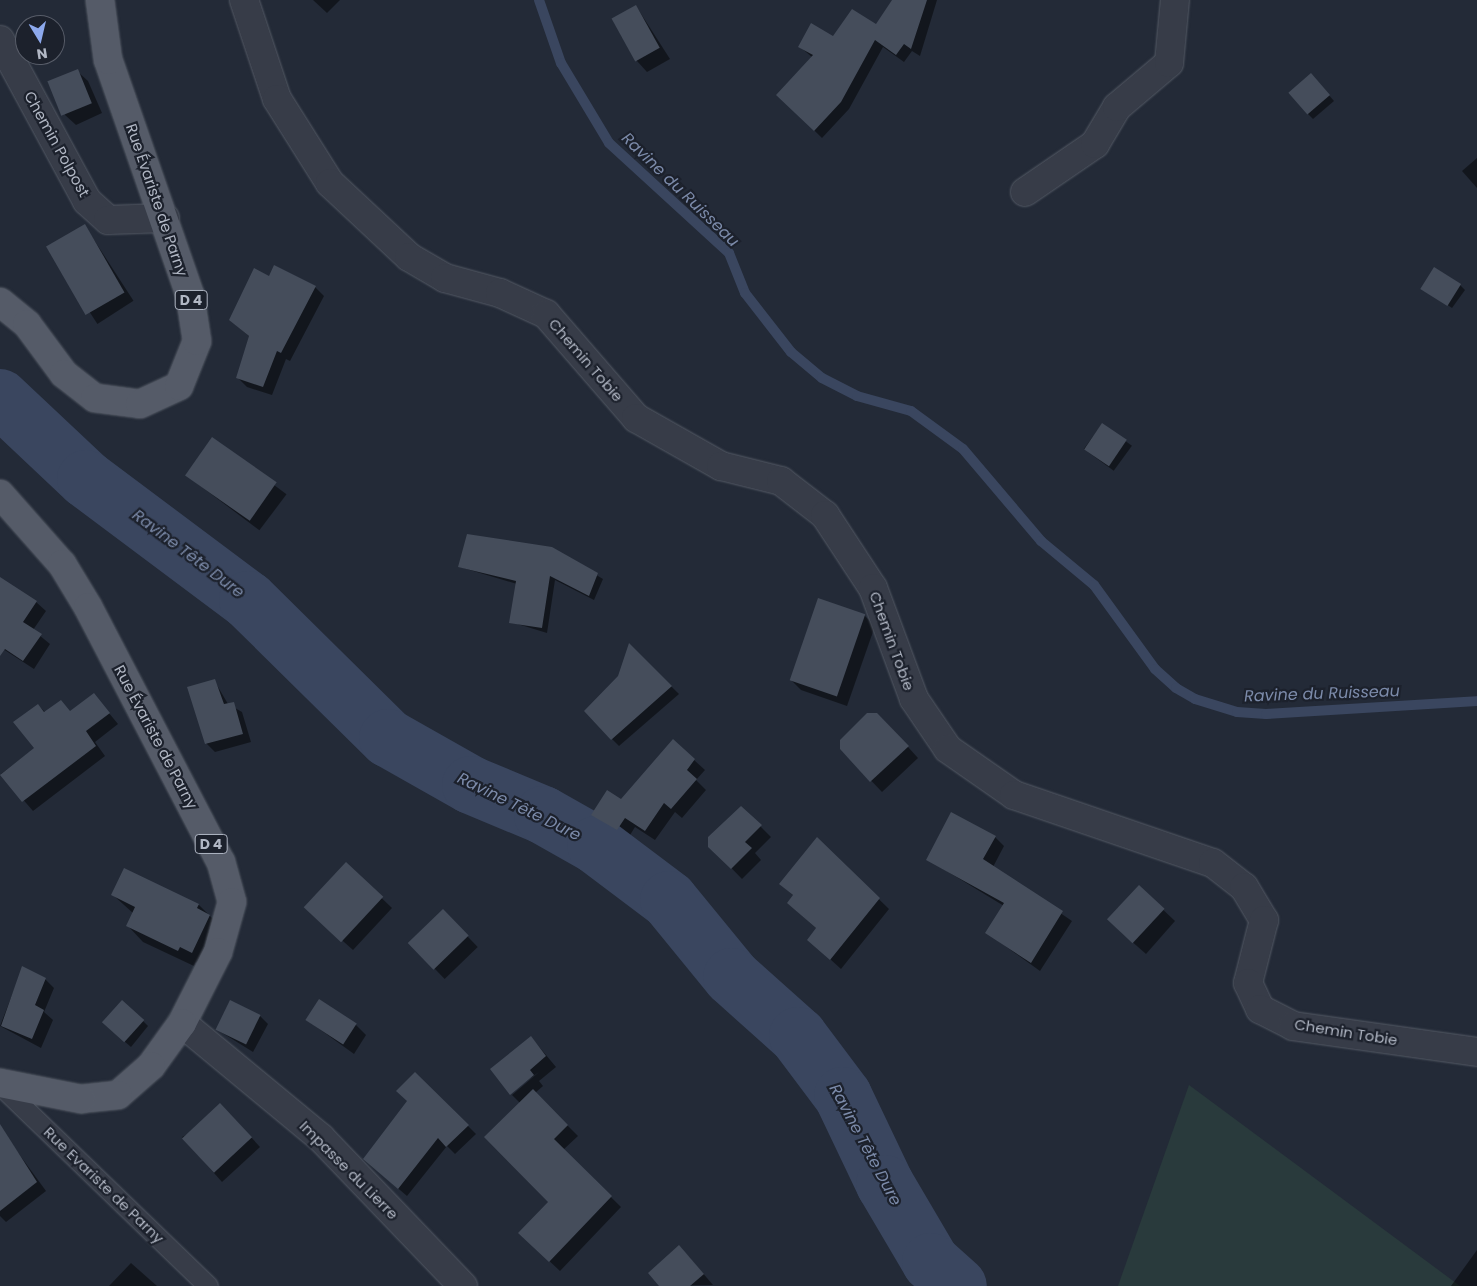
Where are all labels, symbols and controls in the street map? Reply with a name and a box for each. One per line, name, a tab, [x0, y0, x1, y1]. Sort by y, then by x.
north arrow	[15, 15, 65, 65]
text: N	[35, 43, 49, 65]
street label: Chemin Polpost	[20, 88, 94, 200]
street label: Rue Évariste de Parny	[122, 121, 192, 279]
water label: Ravine du Ruisseau	[617, 129, 743, 251]
road number: D 4	[174, 288, 208, 312]
street label: Chemin Tobie	[545, 315, 627, 405]
water label: Ravine Tête Dure	[128, 506, 248, 602]
street label: Chemin Tobie	[866, 589, 918, 693]
street label: Rue Évariste de Parny	[110, 662, 202, 812]
water label: Ravine du Ruisseau	[1244, 682, 1400, 706]
water label: Ravine Tête Dure	[454, 769, 584, 845]
road number: D 4	[194, 832, 228, 856]
street label: Chemin Tobie	[1293, 1015, 1399, 1049]
water label: Ravine Tête Dure	[825, 1081, 905, 1209]
street label: Impasse du Lierre	[296, 1117, 402, 1223]
street label: Rue Evariste de Parny	[40, 1123, 168, 1247]

